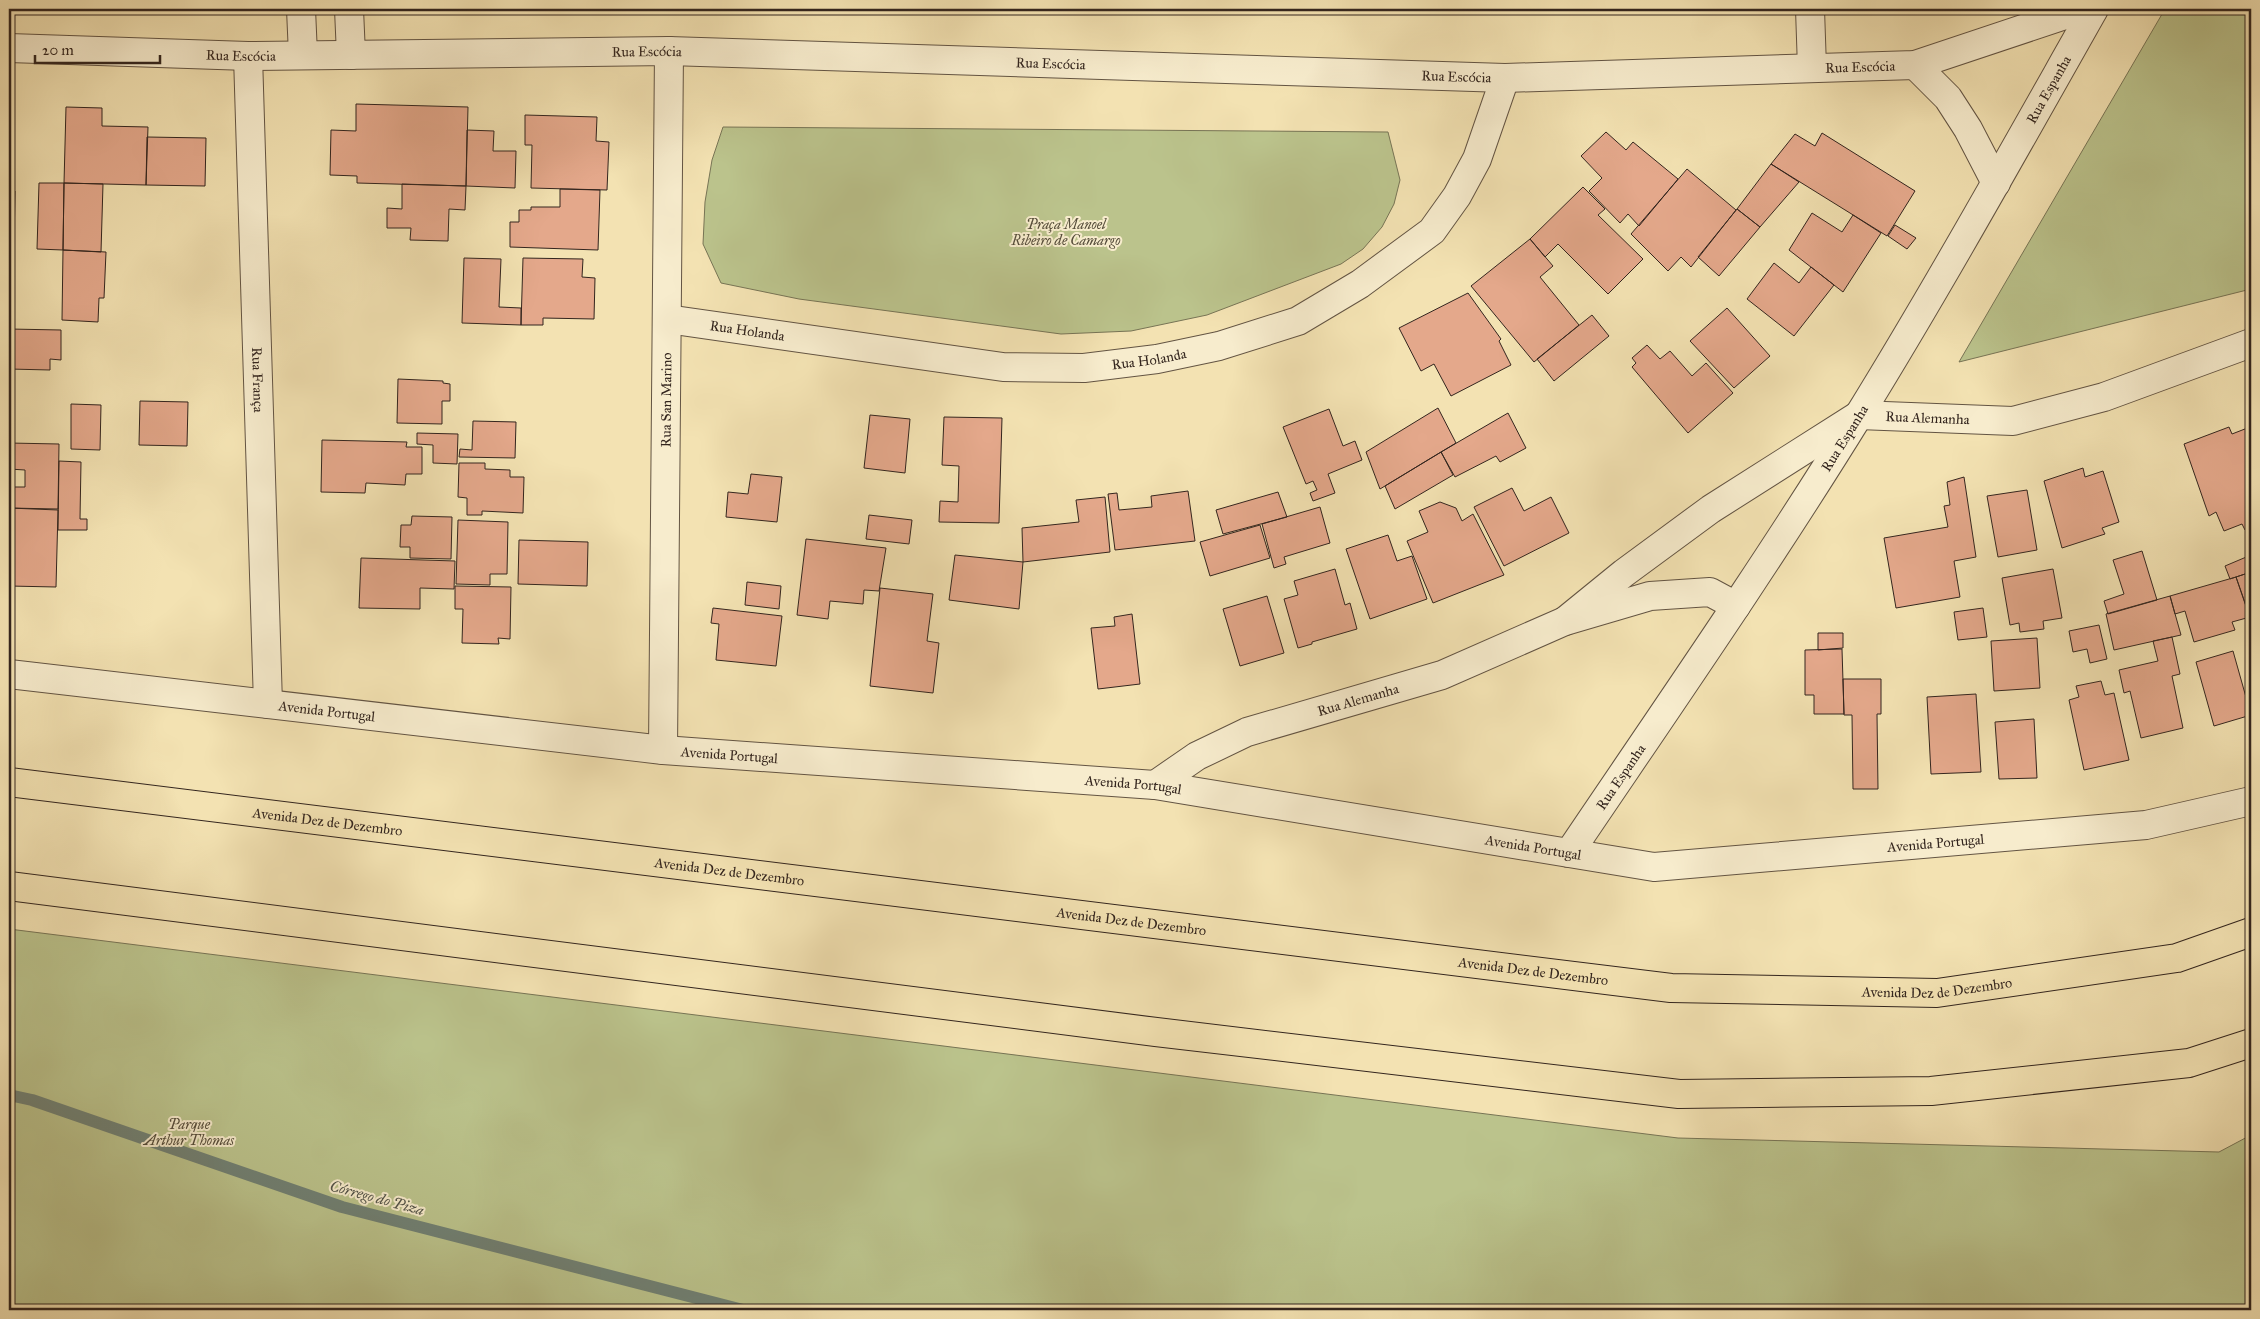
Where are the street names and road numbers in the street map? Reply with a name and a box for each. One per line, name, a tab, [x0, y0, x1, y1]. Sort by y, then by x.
street label: Rua Escócia	[612, 43, 682, 61]
street label: Rua Escócia	[206, 47, 276, 65]
street label: Rua Espanha	[2023, 53, 2075, 127]
street label: Rua Escócia	[1015, 54, 1086, 73]
street label: Rua Escócia	[1825, 58, 1896, 77]
street label: Rua Escócia	[1421, 67, 1492, 87]
street label: Rua Holanda	[709, 317, 786, 345]
street label: Rua Holanda	[1111, 345, 1188, 374]
street label: Rua França	[248, 347, 267, 413]
street label: Rua San Marino	[658, 352, 675, 448]
street label: Rua Espanha	[1818, 402, 1872, 475]
street label: Rua Alemanha	[1885, 408, 1970, 428]
street label: Rua Alemanha	[1315, 680, 1401, 720]
street label: Avenida Portugal	[276, 697, 376, 726]
street label: Rua Espanha	[1593, 741, 1649, 813]
street label: Avenida Portugal	[679, 743, 779, 767]
street label: Avenida Portugal	[1083, 772, 1183, 798]
street label: Avenida Dez de Dezembro	[251, 804, 403, 840]
street label: Avenida Portugal	[1483, 831, 1583, 864]
street label: Avenida Portugal	[1885, 831, 1985, 856]
street label: Avenida Dez de Dezembro	[653, 854, 805, 890]
street label: Avenida Dez de Dezembro	[1054, 904, 1207, 939]
street label: Avenida Dez de Dezembro	[1456, 954, 1609, 989]
street label: Avenida Dez de Dezembro	[1861, 974, 2013, 1002]

